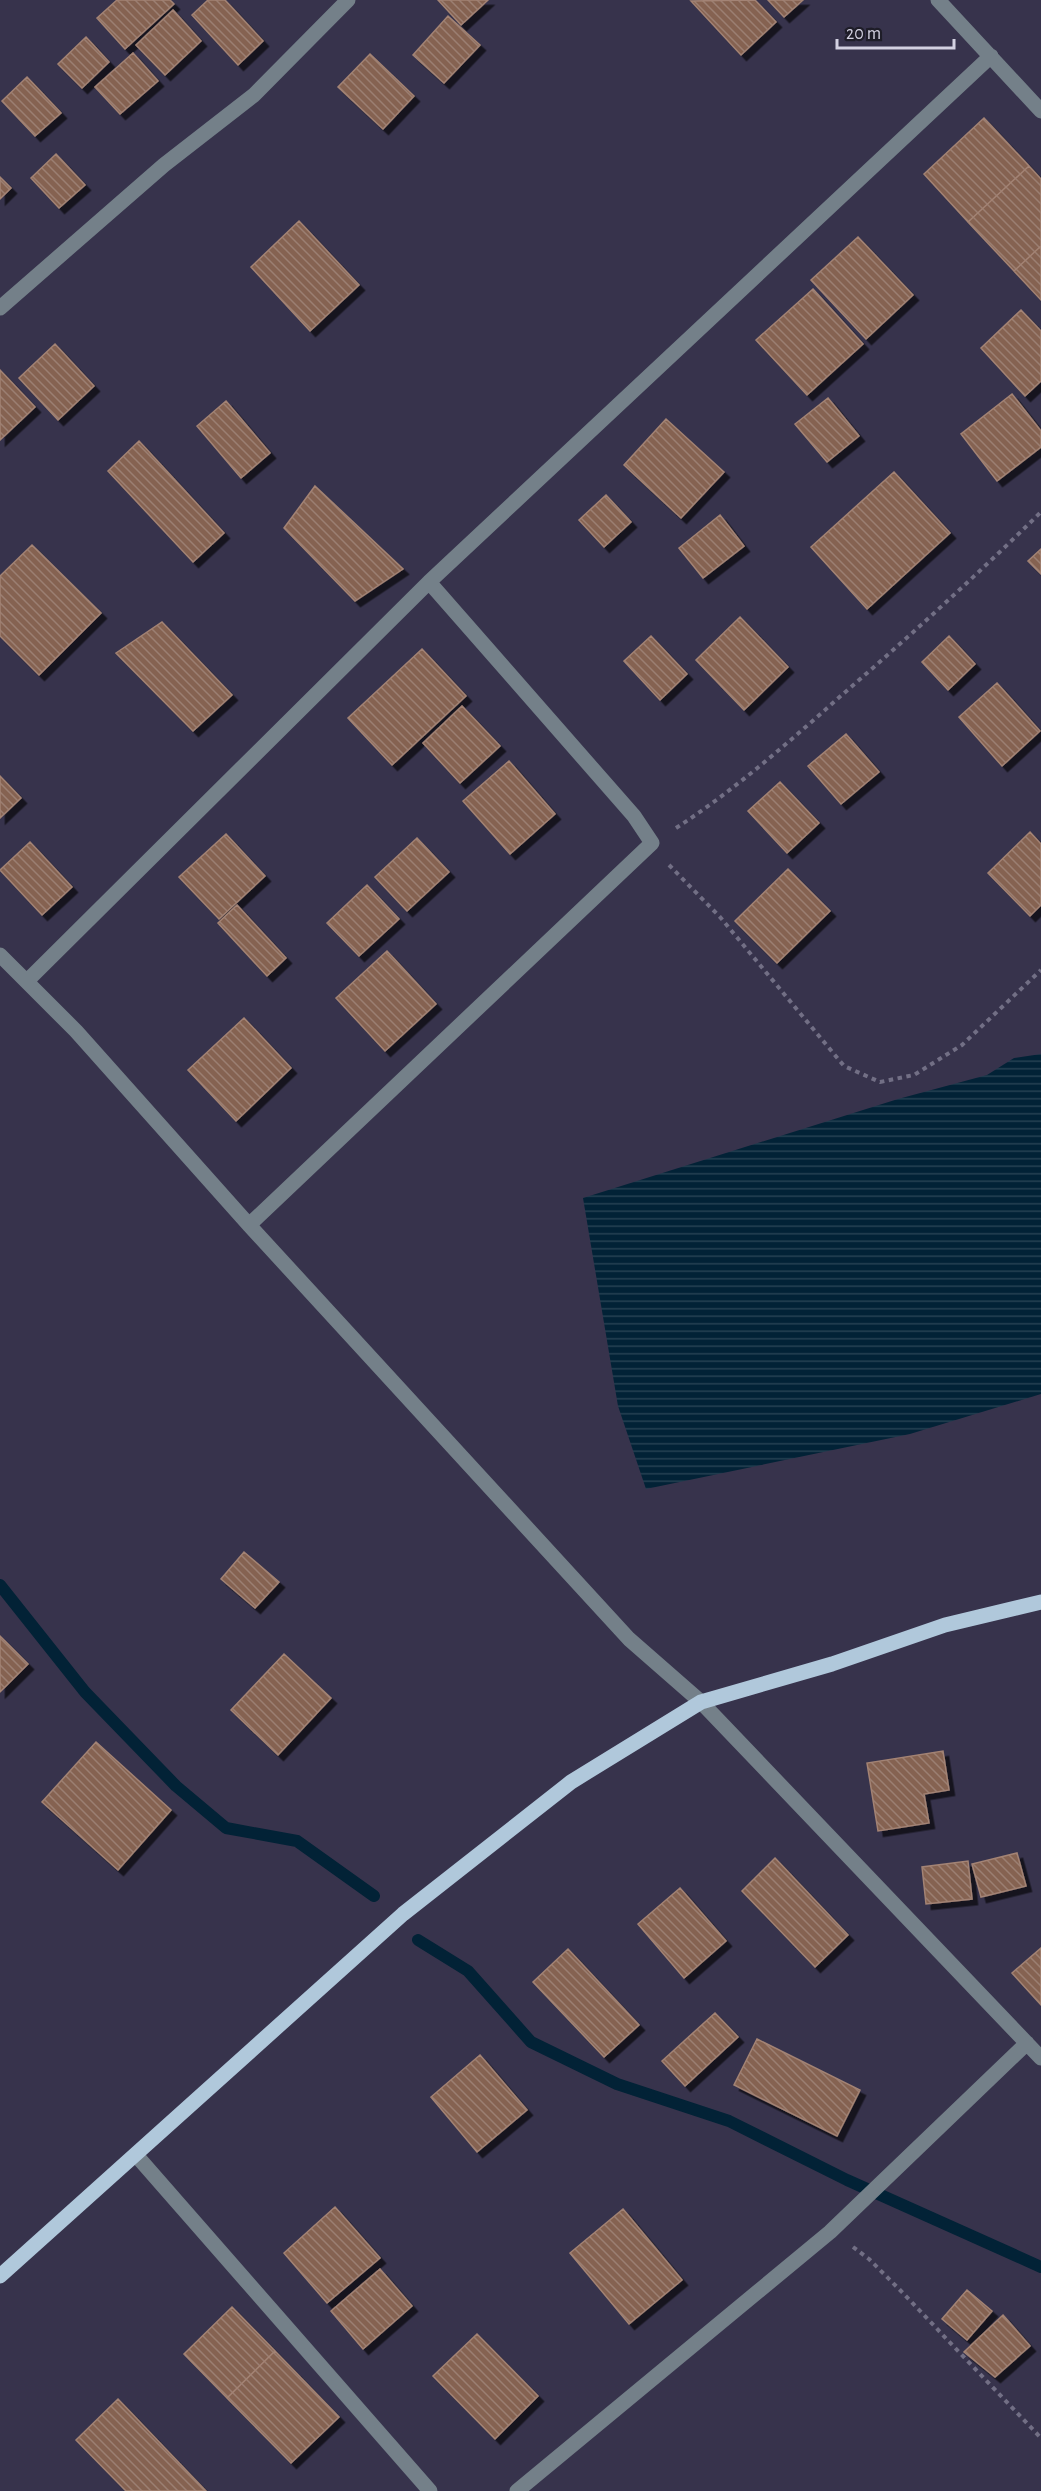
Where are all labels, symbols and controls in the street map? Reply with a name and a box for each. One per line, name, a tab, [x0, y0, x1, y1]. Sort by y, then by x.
scale bar	[837, 12, 954, 50]
text: 20 m	[846, 25, 881, 43]

